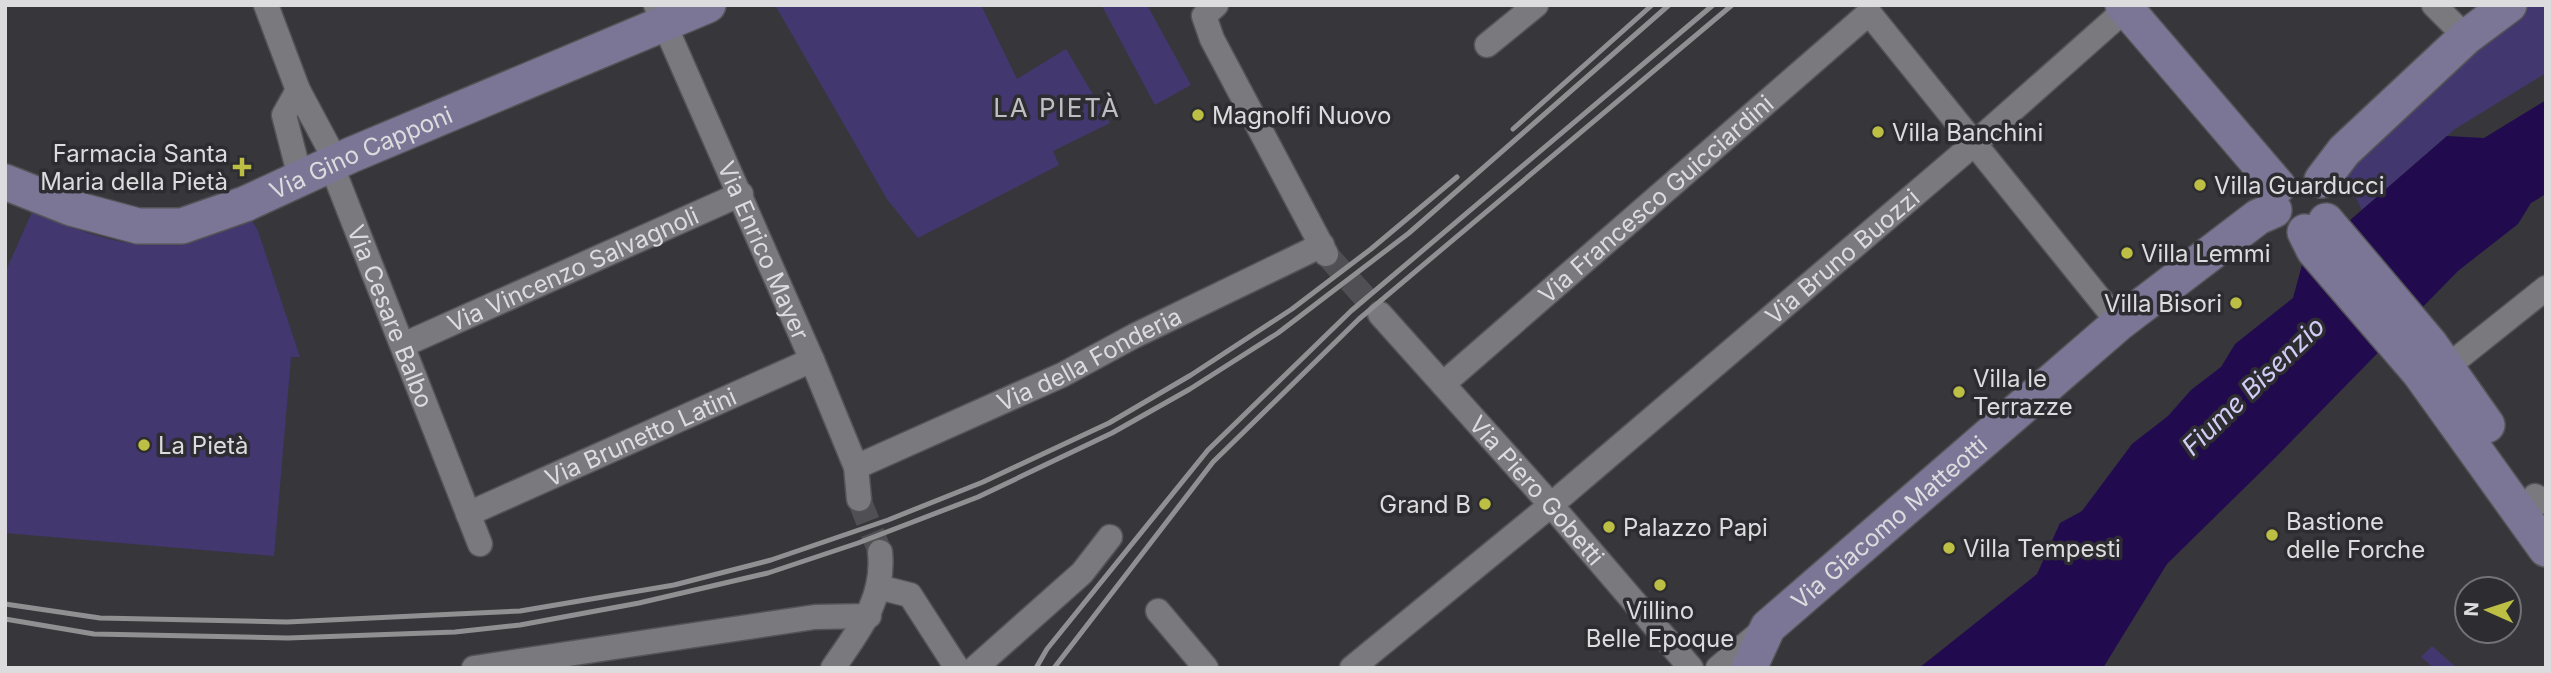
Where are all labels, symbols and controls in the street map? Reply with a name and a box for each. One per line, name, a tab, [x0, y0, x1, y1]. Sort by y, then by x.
street label: Via Francesco Guicciardini	[1532, 89, 1779, 309]
district label: LA PIETÀ	[993, 92, 1121, 123]
street label: Via Gino Capponi	[265, 100, 457, 205]
place label: Magnolfi Nuovo	[1212, 101, 1391, 130]
marker: Magnolfi Nuovo	[1190, 107, 1206, 123]
place label: Villa Banchini	[1892, 118, 2043, 147]
marker: Villa Banchini	[1870, 124, 1886, 140]
place label: Farmacia Santa Maria della Pietà	[40, 139, 228, 196]
street label: Via Enrico Mayer	[712, 157, 816, 344]
marker: Farmacia Santa Maria della Pietà	[234, 159, 250, 175]
place label: Villa Guarducci	[2214, 171, 2385, 200]
marker: Villa Guarducci	[2192, 177, 2208, 193]
street label: Via Bruno Buozzi	[1759, 183, 1925, 330]
street label: Via Vincenzo Salvagnoli	[443, 200, 703, 338]
street label: Via Cesare Balbo	[342, 221, 440, 412]
place label: Villa Lemmi	[2141, 239, 2271, 268]
marker: Villa Lemmi	[2119, 245, 2135, 261]
place label: Villa Bisori	[2104, 289, 2222, 318]
marker: Villa Bisori	[2228, 295, 2244, 311]
street label: Via della Fonderia	[992, 301, 1186, 417]
water label: Fiume Bisenzio	[2175, 310, 2331, 462]
place label: Villa le Terrazze	[1973, 364, 2073, 421]
street label: Via Brunetto Latini	[540, 381, 741, 492]
marker: Villa le Terrazze	[1951, 384, 1967, 400]
street label: Via Piero Gobetti	[1463, 410, 1610, 571]
street label: Via Giacomo Matteotti	[1785, 430, 1993, 615]
place label: La Pietà	[158, 431, 248, 460]
marker: La Pietà	[136, 437, 152, 453]
place label: Grand B	[1379, 490, 1471, 519]
marker: Grand B	[1477, 496, 1493, 512]
place label: Bastione delle Forche	[2286, 507, 2425, 564]
place label: Palazzo Papi	[1623, 513, 1768, 542]
marker: Palazzo Papi	[1601, 519, 1617, 535]
marker: Bastione delle Forche	[2264, 527, 2280, 543]
place label: Villa Tempesti	[1963, 534, 2121, 563]
marker: Villa Tempesti	[1941, 540, 1957, 556]
north arrow	[2453, 575, 2523, 645]
marker: Villino Belle Epoque	[1652, 577, 1668, 593]
place label: Villino Belle Epoque	[1586, 596, 1734, 653]
text: N	[2460, 601, 2483, 617]

